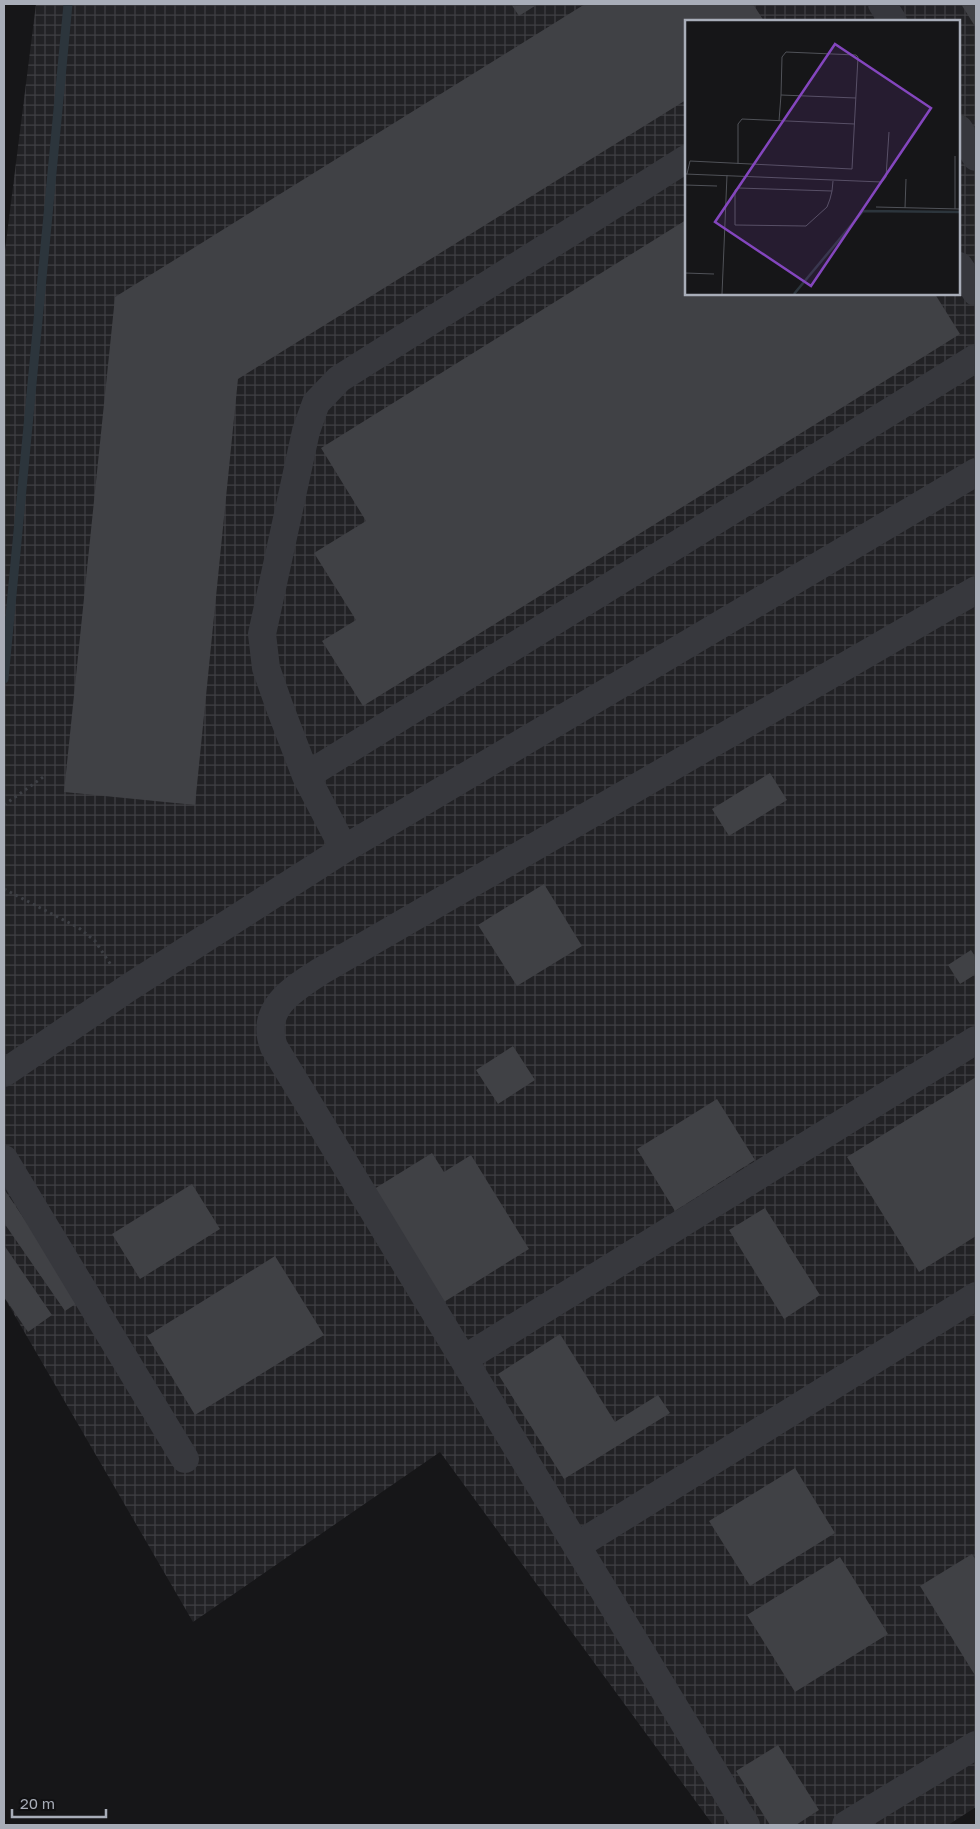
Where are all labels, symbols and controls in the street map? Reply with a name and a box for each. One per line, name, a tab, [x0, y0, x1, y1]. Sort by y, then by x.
inset map	[685, 20, 960, 295]
scale bar	[12, 1786, 106, 1818]
text: 20 m	[20, 1794, 55, 1812]

